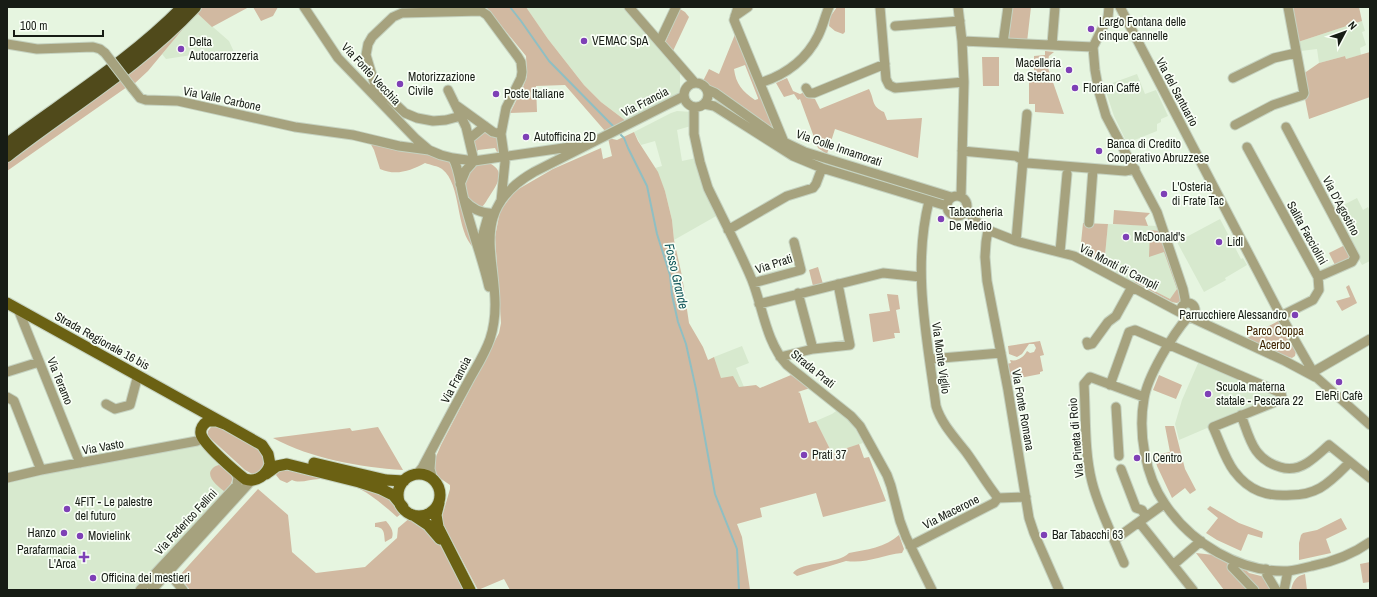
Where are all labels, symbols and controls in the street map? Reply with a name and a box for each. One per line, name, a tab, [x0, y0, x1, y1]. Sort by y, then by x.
scale bar	[14, 12, 103, 38]
north arrow	[1325, 12, 1365, 52]
place label: Largo Fontana delle cinque cannelle	[1099, 14, 1186, 44]
text: 100 m	[20, 18, 47, 34]
text: N	[1345, 18, 1360, 32]
marker: Largo Fontana delle cinque cannelle	[1086, 24, 1096, 34]
place label: VEMAC SpA	[592, 33, 649, 49]
place label: Delta Autocarrozzeria	[188, 34, 259, 64]
marker: VEMAC SpA	[579, 36, 589, 46]
street label: Via Fonte Vecchia	[338, 39, 404, 109]
marker: Delta Autocarrozzeria	[176, 44, 186, 54]
place label: Macelleria da Stefano	[1013, 55, 1062, 85]
street label: Via del Santuario	[1152, 55, 1202, 129]
marker: Macelleria da Stefano	[1064, 65, 1074, 75]
place label: Motorizzazione Civile	[408, 69, 475, 99]
marker: Motorizzazione Civile	[395, 79, 405, 89]
place label: Florian Caffé	[1083, 80, 1140, 96]
street label: Via Valle Carbone	[182, 83, 262, 115]
street label: Via Francia	[619, 83, 672, 121]
marker: Florian Caffé	[1070, 83, 1080, 93]
place label: Poste Italiane	[504, 86, 564, 102]
marker: Poste Italiane	[491, 89, 501, 99]
street label: Via Colle Innamorati	[794, 126, 884, 170]
place label: Autofficina 2D	[533, 129, 596, 145]
marker: Autofficina 2D	[521, 132, 531, 142]
place label: Banca di Credito Cooperativo Abruzzese	[1107, 136, 1209, 166]
marker: Banca di Credito Cooperativo Abruzzese	[1094, 146, 1104, 156]
street label: Via D'Agostino	[1319, 173, 1363, 239]
place label: L'Osteria di Frate Tac	[1172, 179, 1224, 209]
marker: L'Osteria di Frate Tac	[1159, 189, 1169, 199]
street label: Salita Facciolini	[1283, 198, 1331, 268]
place label: Tabaccheria De Medio	[949, 204, 1003, 234]
marker: Tabaccheria De Medio	[936, 214, 946, 224]
place label: McDonald's	[1134, 229, 1185, 245]
marker: McDonald's	[1121, 232, 1131, 242]
place label: Lidl	[1227, 234, 1243, 250]
marker: Lidl	[1214, 237, 1224, 247]
street label: Via Monti di Campli	[1077, 240, 1161, 294]
water label: Fosso Grande	[661, 241, 692, 311]
street label: Via Prati	[753, 251, 795, 277]
place label: Parrucchiere Alessandro	[1179, 307, 1287, 323]
street label: Strada Regionale 16 bis	[52, 308, 152, 374]
marker: Parrucchiere Alessandro	[1290, 310, 1300, 320]
street label: Via Monte Viglio	[928, 321, 954, 395]
park label: Parco Coppa Acerbo	[1246, 323, 1304, 353]
street label: Strada Prati	[788, 346, 838, 392]
street label: Via Francia	[437, 353, 475, 406]
street label: Via Teramo	[43, 355, 77, 407]
street label: Via Fonte Romana	[1008, 368, 1038, 452]
marker: EleRi Cafè	[1334, 377, 1344, 387]
place label: Scuola materna statale - Pescara 22	[1216, 379, 1304, 409]
place label: EleRi Cafè	[1315, 388, 1363, 404]
marker: Scuola materna statale - Pescara 22	[1203, 389, 1213, 399]
street label: Via Pineta di Roio	[1065, 397, 1087, 479]
street label: Via Vasto	[81, 435, 125, 459]
place label: Prati 37	[812, 447, 847, 463]
marker: Prati 37	[799, 450, 809, 460]
place label: Il Centro	[1145, 450, 1182, 466]
marker: Il Centro	[1132, 453, 1142, 463]
street label: Via Federico Fellini	[151, 486, 221, 558]
street label: Via Macerone	[920, 491, 982, 533]
place label: 4FIT - Le palestre del futuro	[75, 494, 153, 524]
marker: 4FIT - Le palestre del futuro	[62, 504, 72, 514]
place label: Hanzo	[28, 525, 56, 541]
place label: Bar Tabacchi 63	[1052, 527, 1123, 543]
marker: Hanzo	[59, 528, 69, 538]
place label: Movielink	[88, 528, 130, 544]
marker: Bar Tabacchi 63	[1039, 530, 1049, 540]
marker: Movielink	[75, 531, 85, 541]
place label: Parafarmacia L'Arca	[17, 542, 77, 572]
marker: Parafarmacia L'Arca	[79, 552, 89, 562]
place label: Officina dei mestieri	[101, 570, 190, 586]
marker: Officina dei mestieri	[88, 573, 98, 583]

